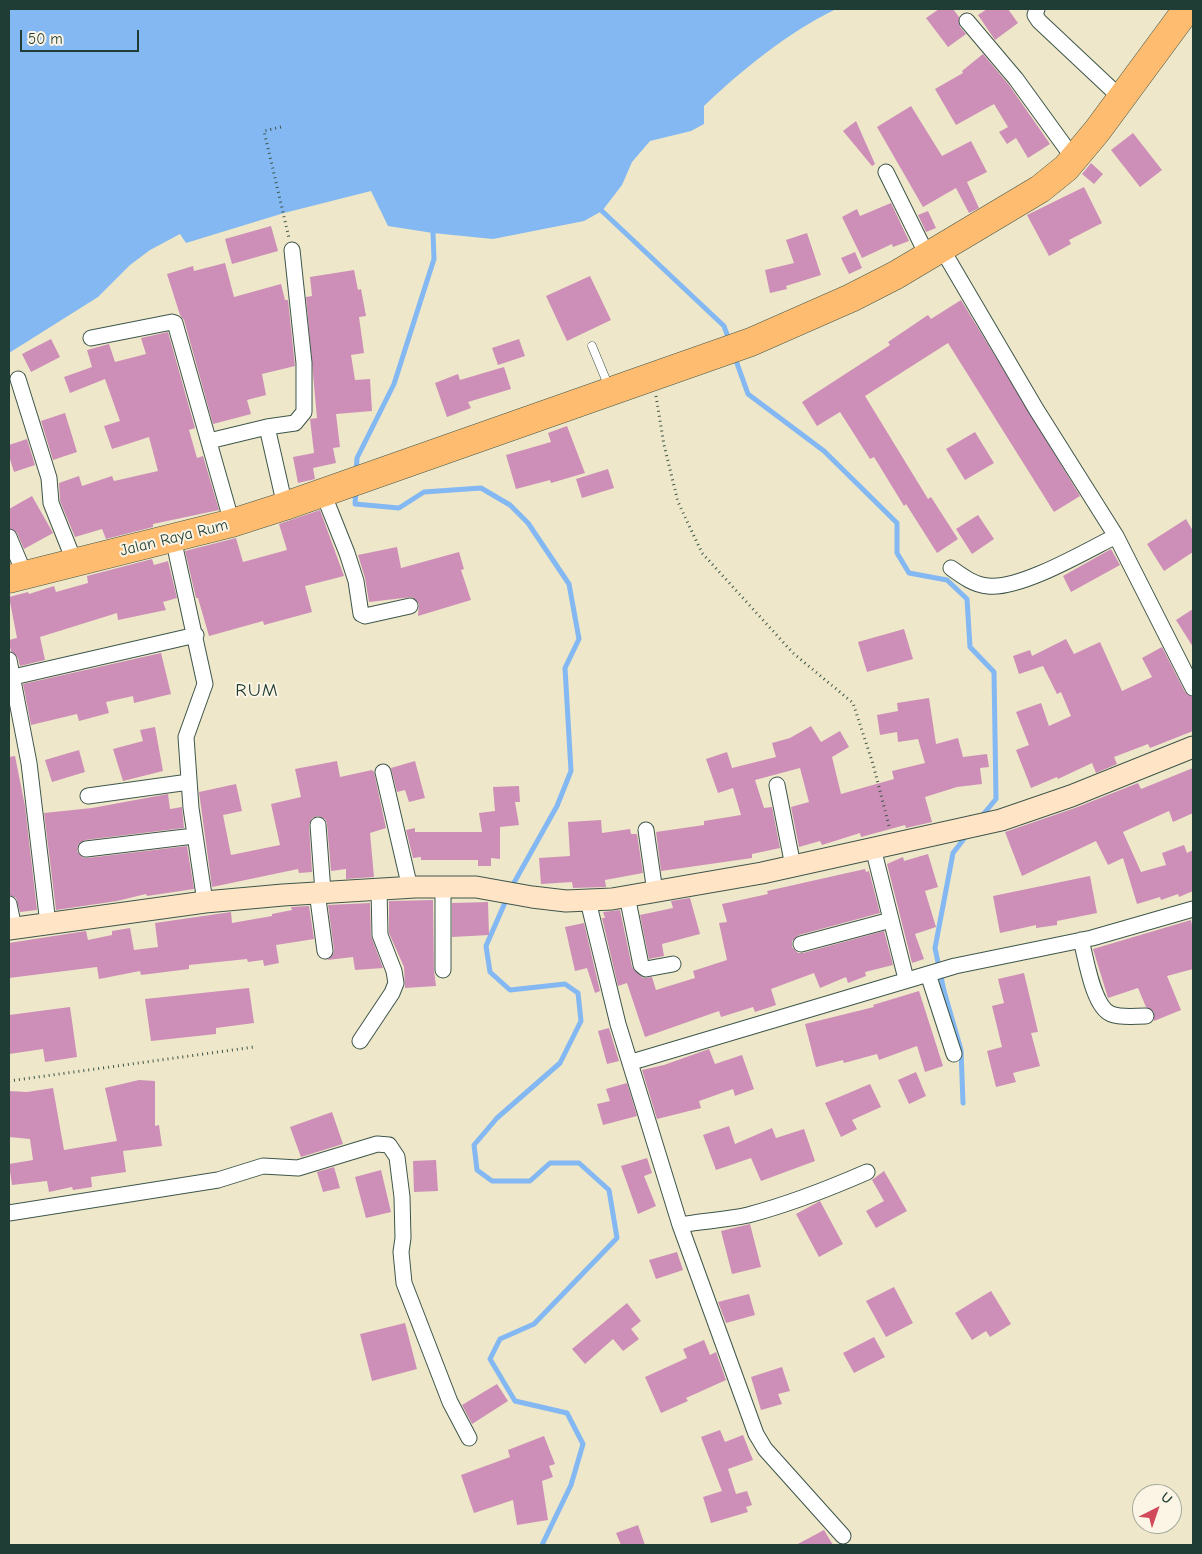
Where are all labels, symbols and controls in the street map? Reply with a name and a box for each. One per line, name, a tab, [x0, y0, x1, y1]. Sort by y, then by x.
scale bar	[22, 20, 141, 52]
text: 50 m	[28, 30, 63, 48]
street label: Jalan Raya Rum	[118, 515, 230, 561]
district label: RUM	[235, 680, 279, 702]
north arrow	[1132, 1484, 1182, 1534]
text: U	[1157, 1489, 1176, 1508]

